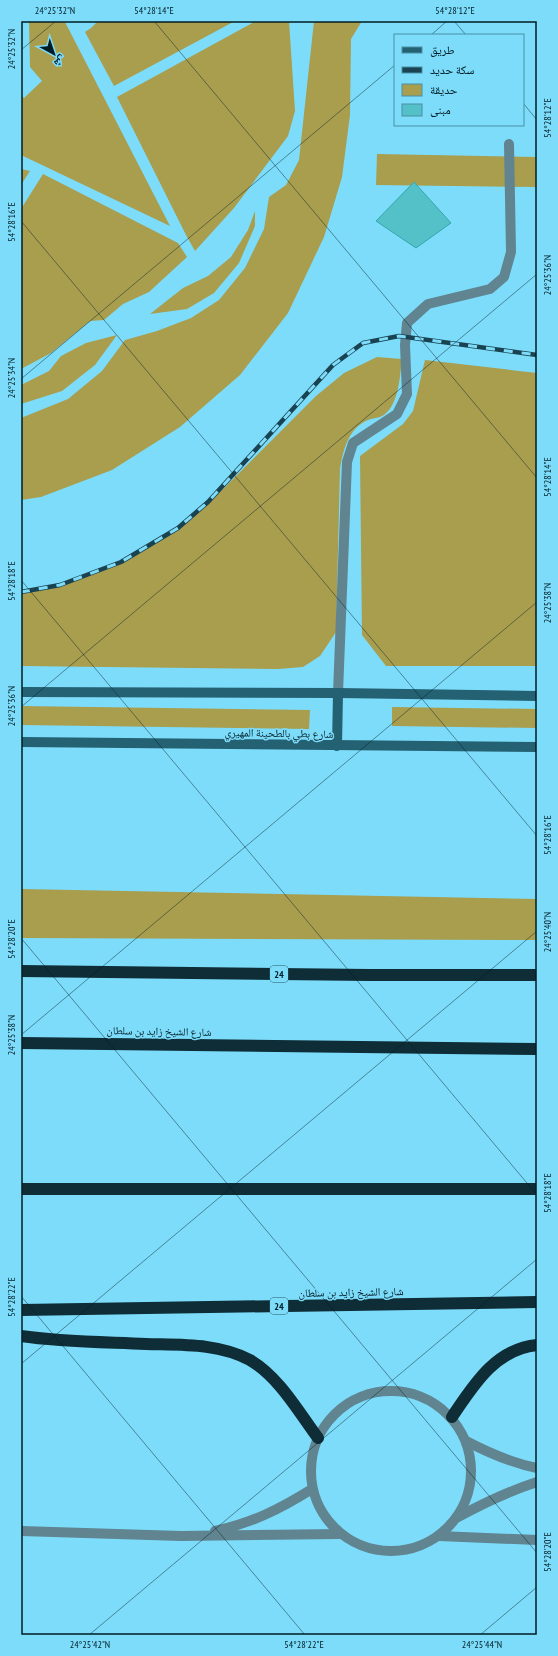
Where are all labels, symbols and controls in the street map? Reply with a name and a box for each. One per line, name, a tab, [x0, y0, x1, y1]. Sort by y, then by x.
text: 24°25'32"N	[35, 4, 75, 17]
text: 54°28'14"E	[134, 4, 174, 17]
text: 54°28'12"E	[435, 4, 475, 17]
text: 24°25'32"N	[5, 29, 18, 69]
north arrow	[34, 34, 74, 74]
legend	[394, 34, 524, 126]
text: طريق	[430, 42, 455, 57]
text: ش	[51, 52, 69, 71]
text: سكة حديد	[430, 62, 475, 77]
text: حديقة	[430, 82, 458, 97]
text: 54°28'12"E	[541, 98, 554, 138]
text: مبنى	[430, 102, 451, 117]
text: 54°28'16"E	[5, 202, 18, 242]
text: 24°25'36"N	[541, 255, 554, 295]
text: 24°25'34"N	[5, 358, 18, 398]
text: 54°28'14"E	[541, 457, 554, 497]
text: 54°28'18"E	[5, 561, 18, 601]
text: 24°25'38"N	[541, 583, 554, 623]
text: 24°25'36"N	[5, 686, 18, 726]
street label: شارع بطي بالطحينة المهيري	[224, 725, 334, 743]
text: 54°28'16"E	[541, 815, 554, 855]
text: 24°25'40"N	[541, 912, 554, 952]
text: 54°28'20"E	[5, 919, 18, 959]
road number: 24	[270, 966, 288, 982]
text: 24°25'38"N	[5, 1015, 18, 1055]
street label: شارع الشيخ زايد بن سلطان	[106, 1023, 212, 1039]
text: 54°28'18"E	[541, 1173, 554, 1213]
text: 54°28'22"E	[5, 1277, 18, 1317]
street label: شارع الشيخ زايد بن سلطان	[298, 1284, 404, 1300]
road number: 24	[270, 1298, 288, 1314]
text: 54°28'20"E	[541, 1532, 554, 1572]
text: 24°25'42"N	[70, 1638, 110, 1651]
text: 54°28'22"E	[284, 1638, 324, 1651]
text: 24°25'44"N	[462, 1638, 502, 1651]

